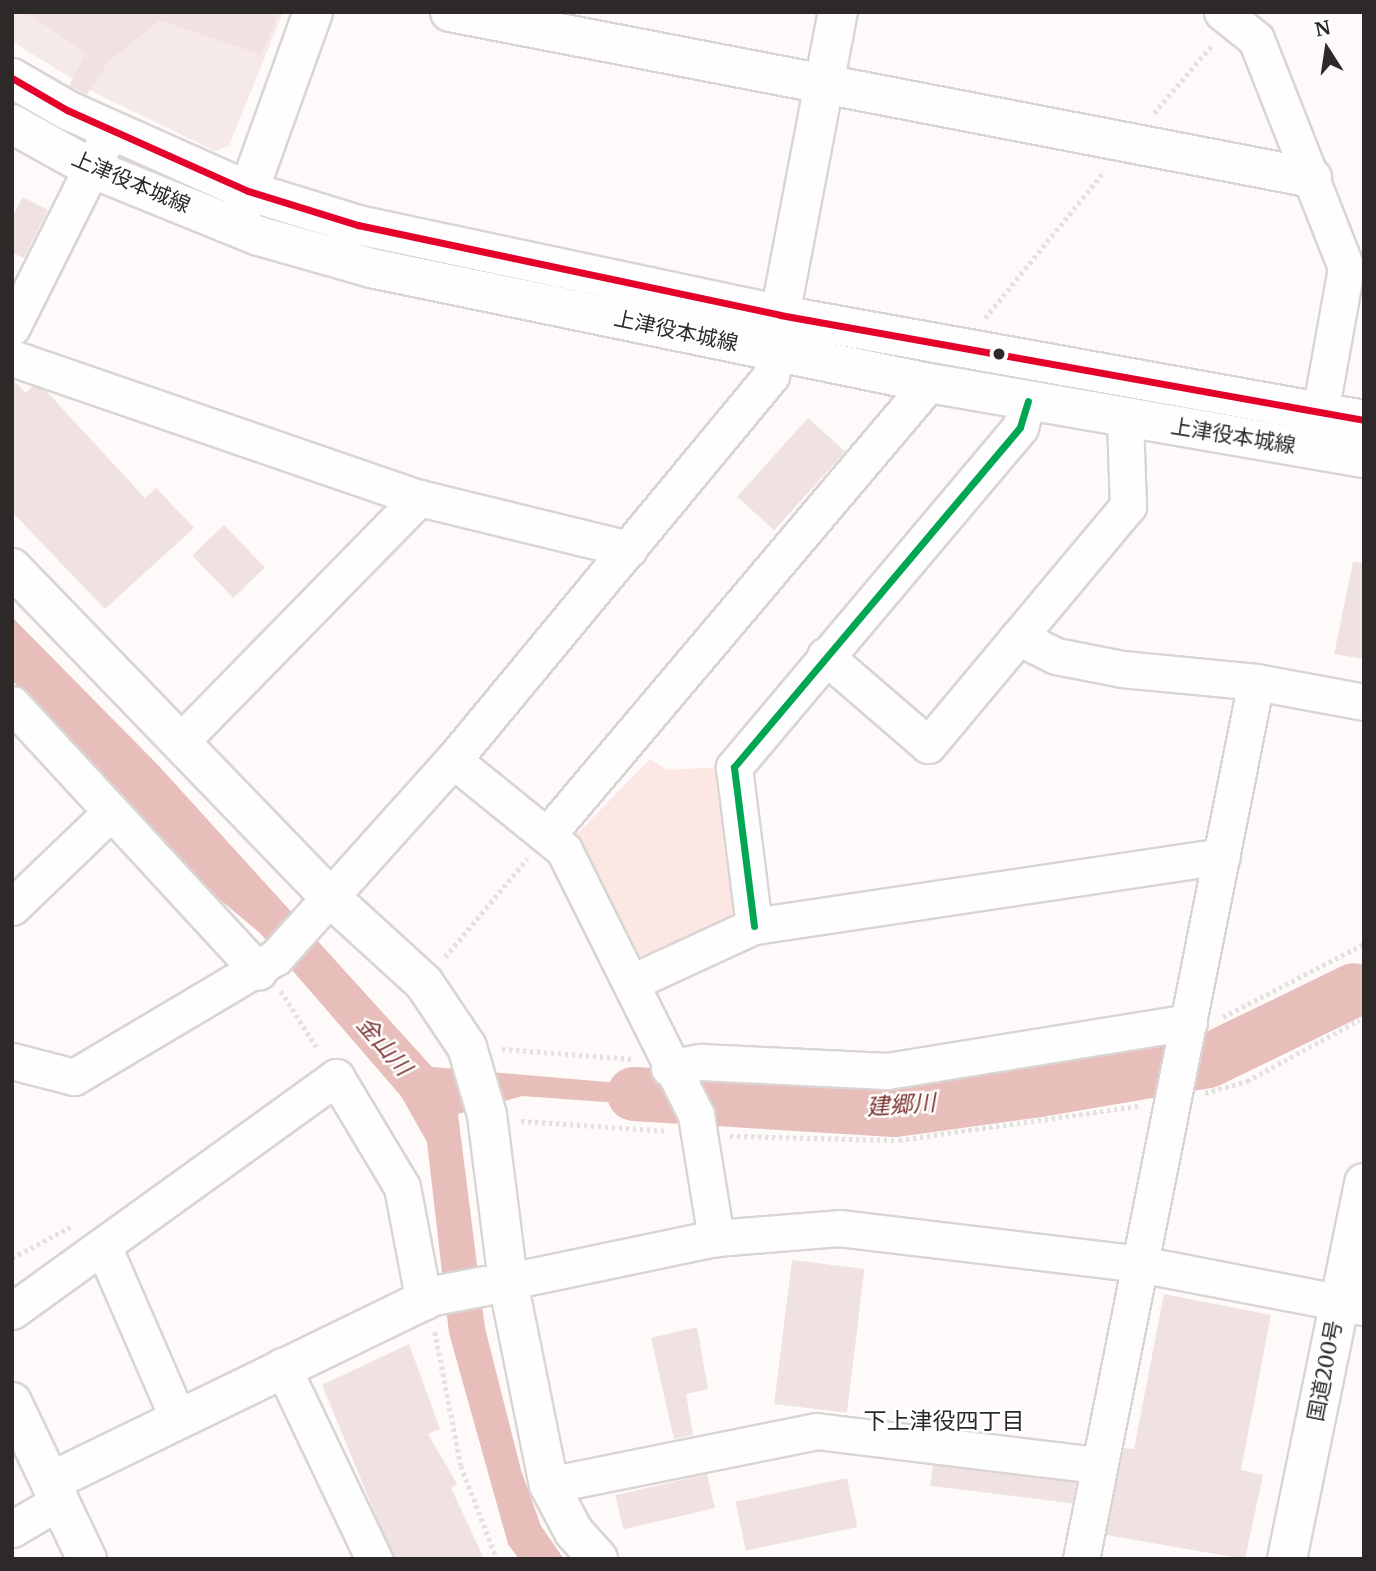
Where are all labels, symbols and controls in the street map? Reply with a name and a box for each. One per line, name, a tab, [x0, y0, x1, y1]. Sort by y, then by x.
north arrow	[1292, 14, 1362, 84]
text: N	[1313, 15, 1332, 42]
street label: 上津役本城線	[68, 146, 194, 218]
street label: 上津役本城線	[612, 306, 740, 356]
unlabelled marker	[992, 347, 1006, 361]
street label: 上津役本城線	[1169, 414, 1297, 458]
water label: 金山川	[351, 1011, 417, 1081]
water label: 建郷川	[866, 1089, 936, 1121]
street label: 国道200号	[1303, 1318, 1347, 1424]
district label: 下上津役四丁目	[864, 1407, 1024, 1435]

